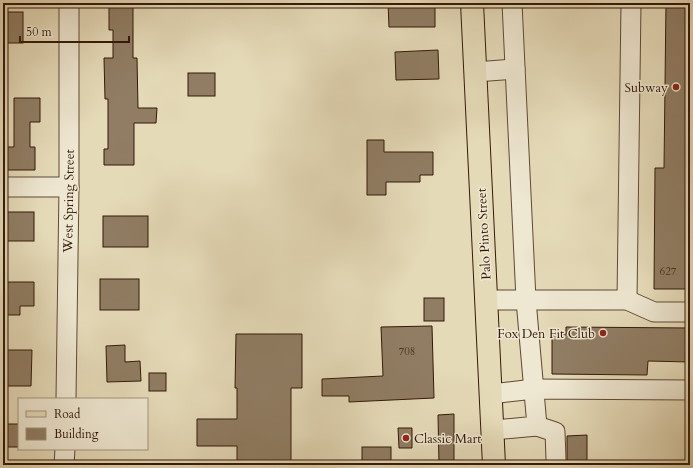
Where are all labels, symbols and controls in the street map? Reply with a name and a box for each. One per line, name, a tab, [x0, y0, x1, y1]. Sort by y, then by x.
scale bar	[20, 18, 129, 44]
text: 50 m	[26, 24, 53, 40]
place label: Subway	[624, 79, 668, 97]
marker: Subway	[671, 82, 681, 92]
street label: West Spring Street	[59, 149, 79, 254]
street label: Palo Pinto Street	[473, 188, 495, 280]
house number: 627	[660, 264, 677, 279]
place label: Fox Den Fit Club	[497, 325, 595, 343]
marker: Fox Den Fit Club	[598, 328, 608, 338]
house number: 708	[399, 344, 415, 359]
legend	[18, 398, 148, 450]
text: Road	[54, 406, 81, 422]
text: Building	[54, 426, 99, 442]
place label: Classic Mart	[414, 430, 481, 448]
marker: Classic Mart	[401, 433, 411, 443]

